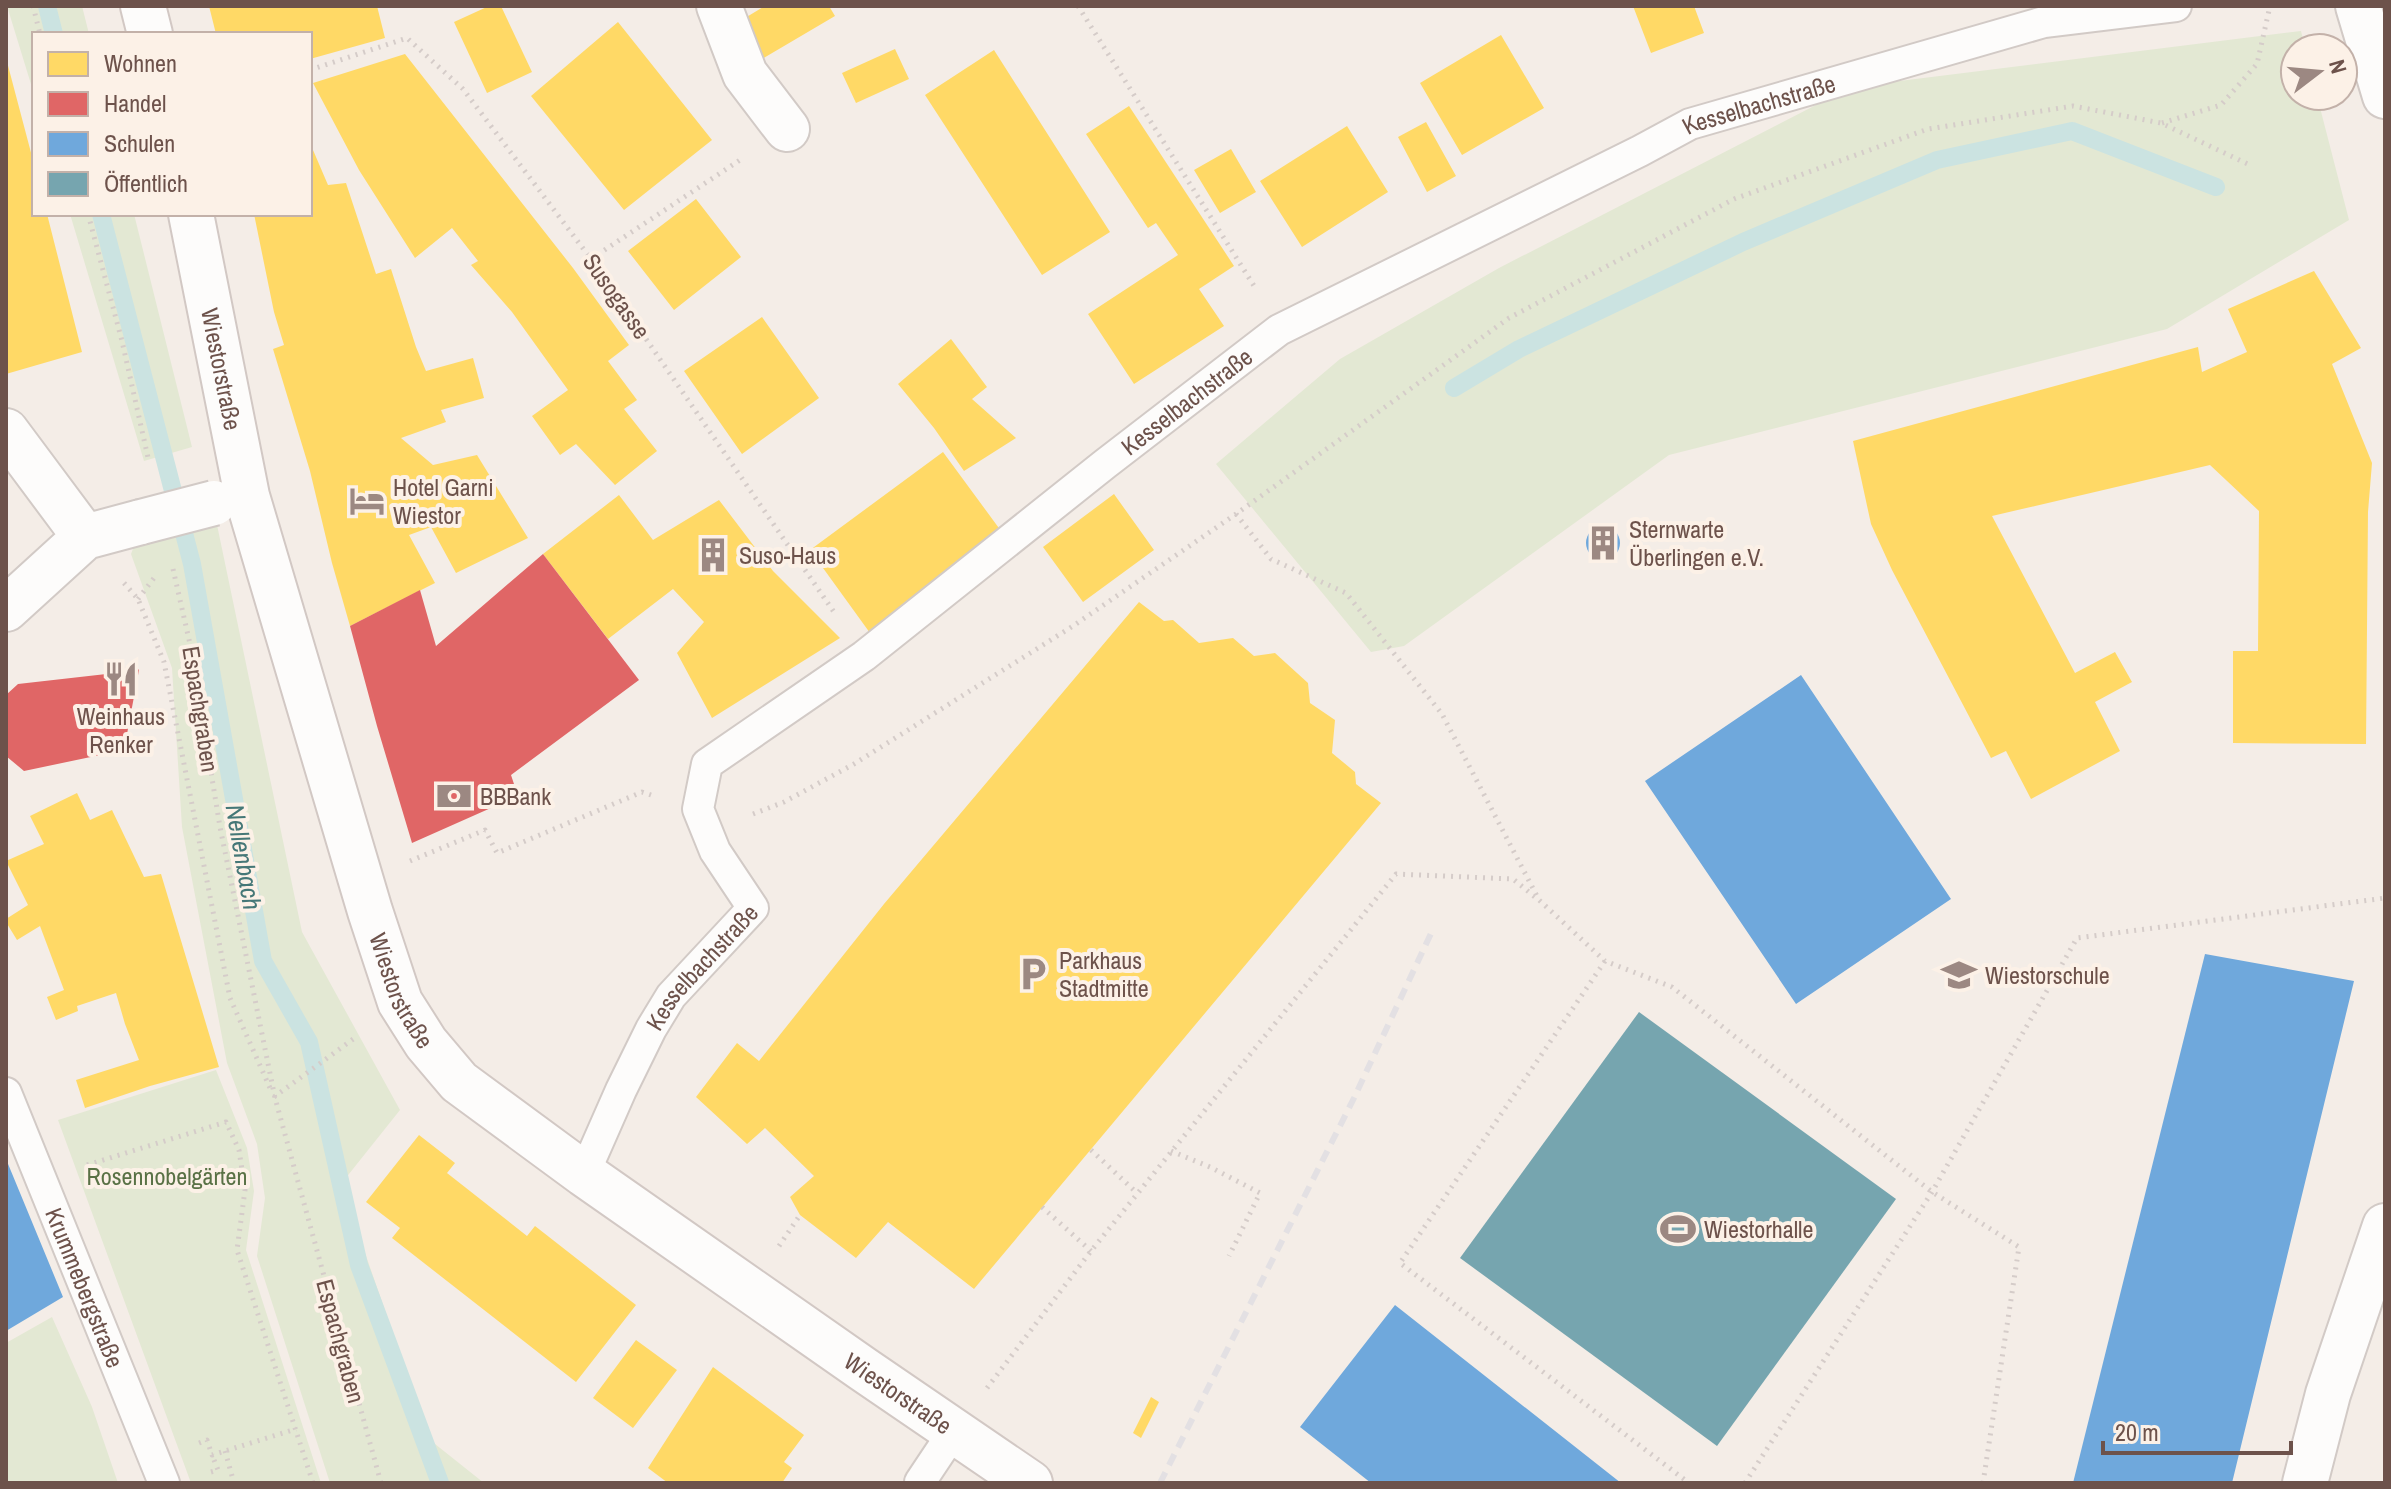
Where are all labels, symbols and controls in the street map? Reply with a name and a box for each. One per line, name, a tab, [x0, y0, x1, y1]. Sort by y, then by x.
legend	[32, 32, 312, 216]
north arrow	[2279, 32, 2359, 112]
text: Wohnen	[104, 47, 177, 79]
text: N	[2322, 56, 2354, 77]
street label: Kesselbachstraße	[1676, 67, 1839, 142]
text: Handel	[104, 87, 166, 119]
text: Schulen	[104, 127, 175, 159]
text: Öffentlich	[104, 167, 188, 199]
street label: Susogasse	[576, 247, 658, 345]
street label: Wiestorstraße	[194, 305, 250, 433]
street label: Kesselbachstraße	[1114, 340, 1259, 462]
place label: Hotel Garni Wiestor	[393, 471, 494, 531]
hotel icon: Hotel Garni Wiestor	[348, 482, 386, 520]
place label: Sternwarte Überlingen e.V.	[1629, 513, 1764, 573]
building icon: Sternwarte Überlingen e.V.	[1584, 524, 1622, 562]
building icon: Suso-Haus	[694, 536, 732, 574]
place label: Suso-Haus	[739, 539, 836, 571]
street label: Espachgraben	[175, 644, 227, 774]
restaurant icon: Weinhaus Renker	[102, 660, 140, 698]
place label: Weinhaus Renker	[77, 700, 165, 760]
bank icon: BBBank	[435, 777, 473, 815]
place label: BBBank	[480, 780, 551, 812]
water label: Nellenbach	[218, 801, 270, 913]
street label: Kesselbachstraße	[638, 897, 765, 1036]
street label: Wiestorstraße	[362, 929, 441, 1054]
place label: Parkhaus Stadtmitte	[1059, 944, 1149, 1004]
parking icon: Parkhaus Stadtmitte	[1014, 955, 1052, 993]
school or university icon: Wiestorschule	[1940, 956, 1978, 994]
place label: Wiestorschule	[1985, 959, 2110, 991]
park label: Rosennobelgärten	[87, 1160, 247, 1192]
street label: Krummebergstraße	[38, 1203, 132, 1372]
sports icon: Wiestorhalle	[1659, 1210, 1697, 1248]
place label: Wiestorhalle	[1704, 1213, 1813, 1245]
street label: Espachgraben	[309, 1276, 373, 1406]
street label: Wiestorstraße	[838, 1345, 958, 1441]
scale bar	[2103, 1405, 2291, 1455]
text: 20 m	[2115, 1416, 2159, 1448]

